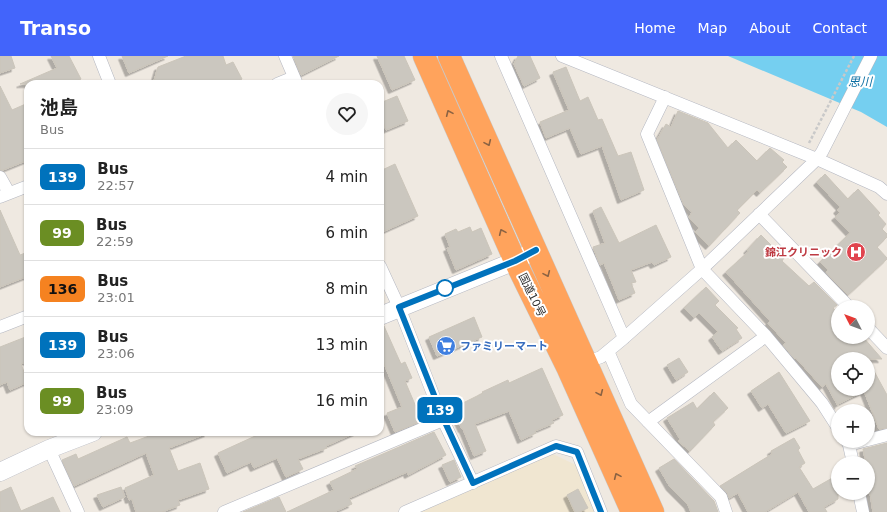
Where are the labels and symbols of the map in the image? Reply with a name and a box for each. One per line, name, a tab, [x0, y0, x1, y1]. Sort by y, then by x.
water label: 思川	[848, 75, 874, 89]
one-way arrow	[446, 110, 454, 117]
one-way arrow	[483, 138, 491, 146]
one-way arrow	[499, 228, 507, 235]
hospital icon: 錦江クリニック	[845, 241, 867, 263]
place label: 錦江クリニック	[765, 246, 842, 259]
street label: 国道10号	[516, 271, 548, 319]
one-way arrow	[542, 271, 550, 278]
unlabelled marker	[436, 279, 454, 297]
north arrow	[831, 300, 875, 344]
supermarket icon: ファミリーマート	[435, 335, 457, 357]
place label: ファミリーマート	[460, 340, 548, 353]
one-way arrow	[595, 389, 603, 396]
line badge: 139	[417, 397, 463, 423]
one-way arrow	[613, 473, 621, 480]

